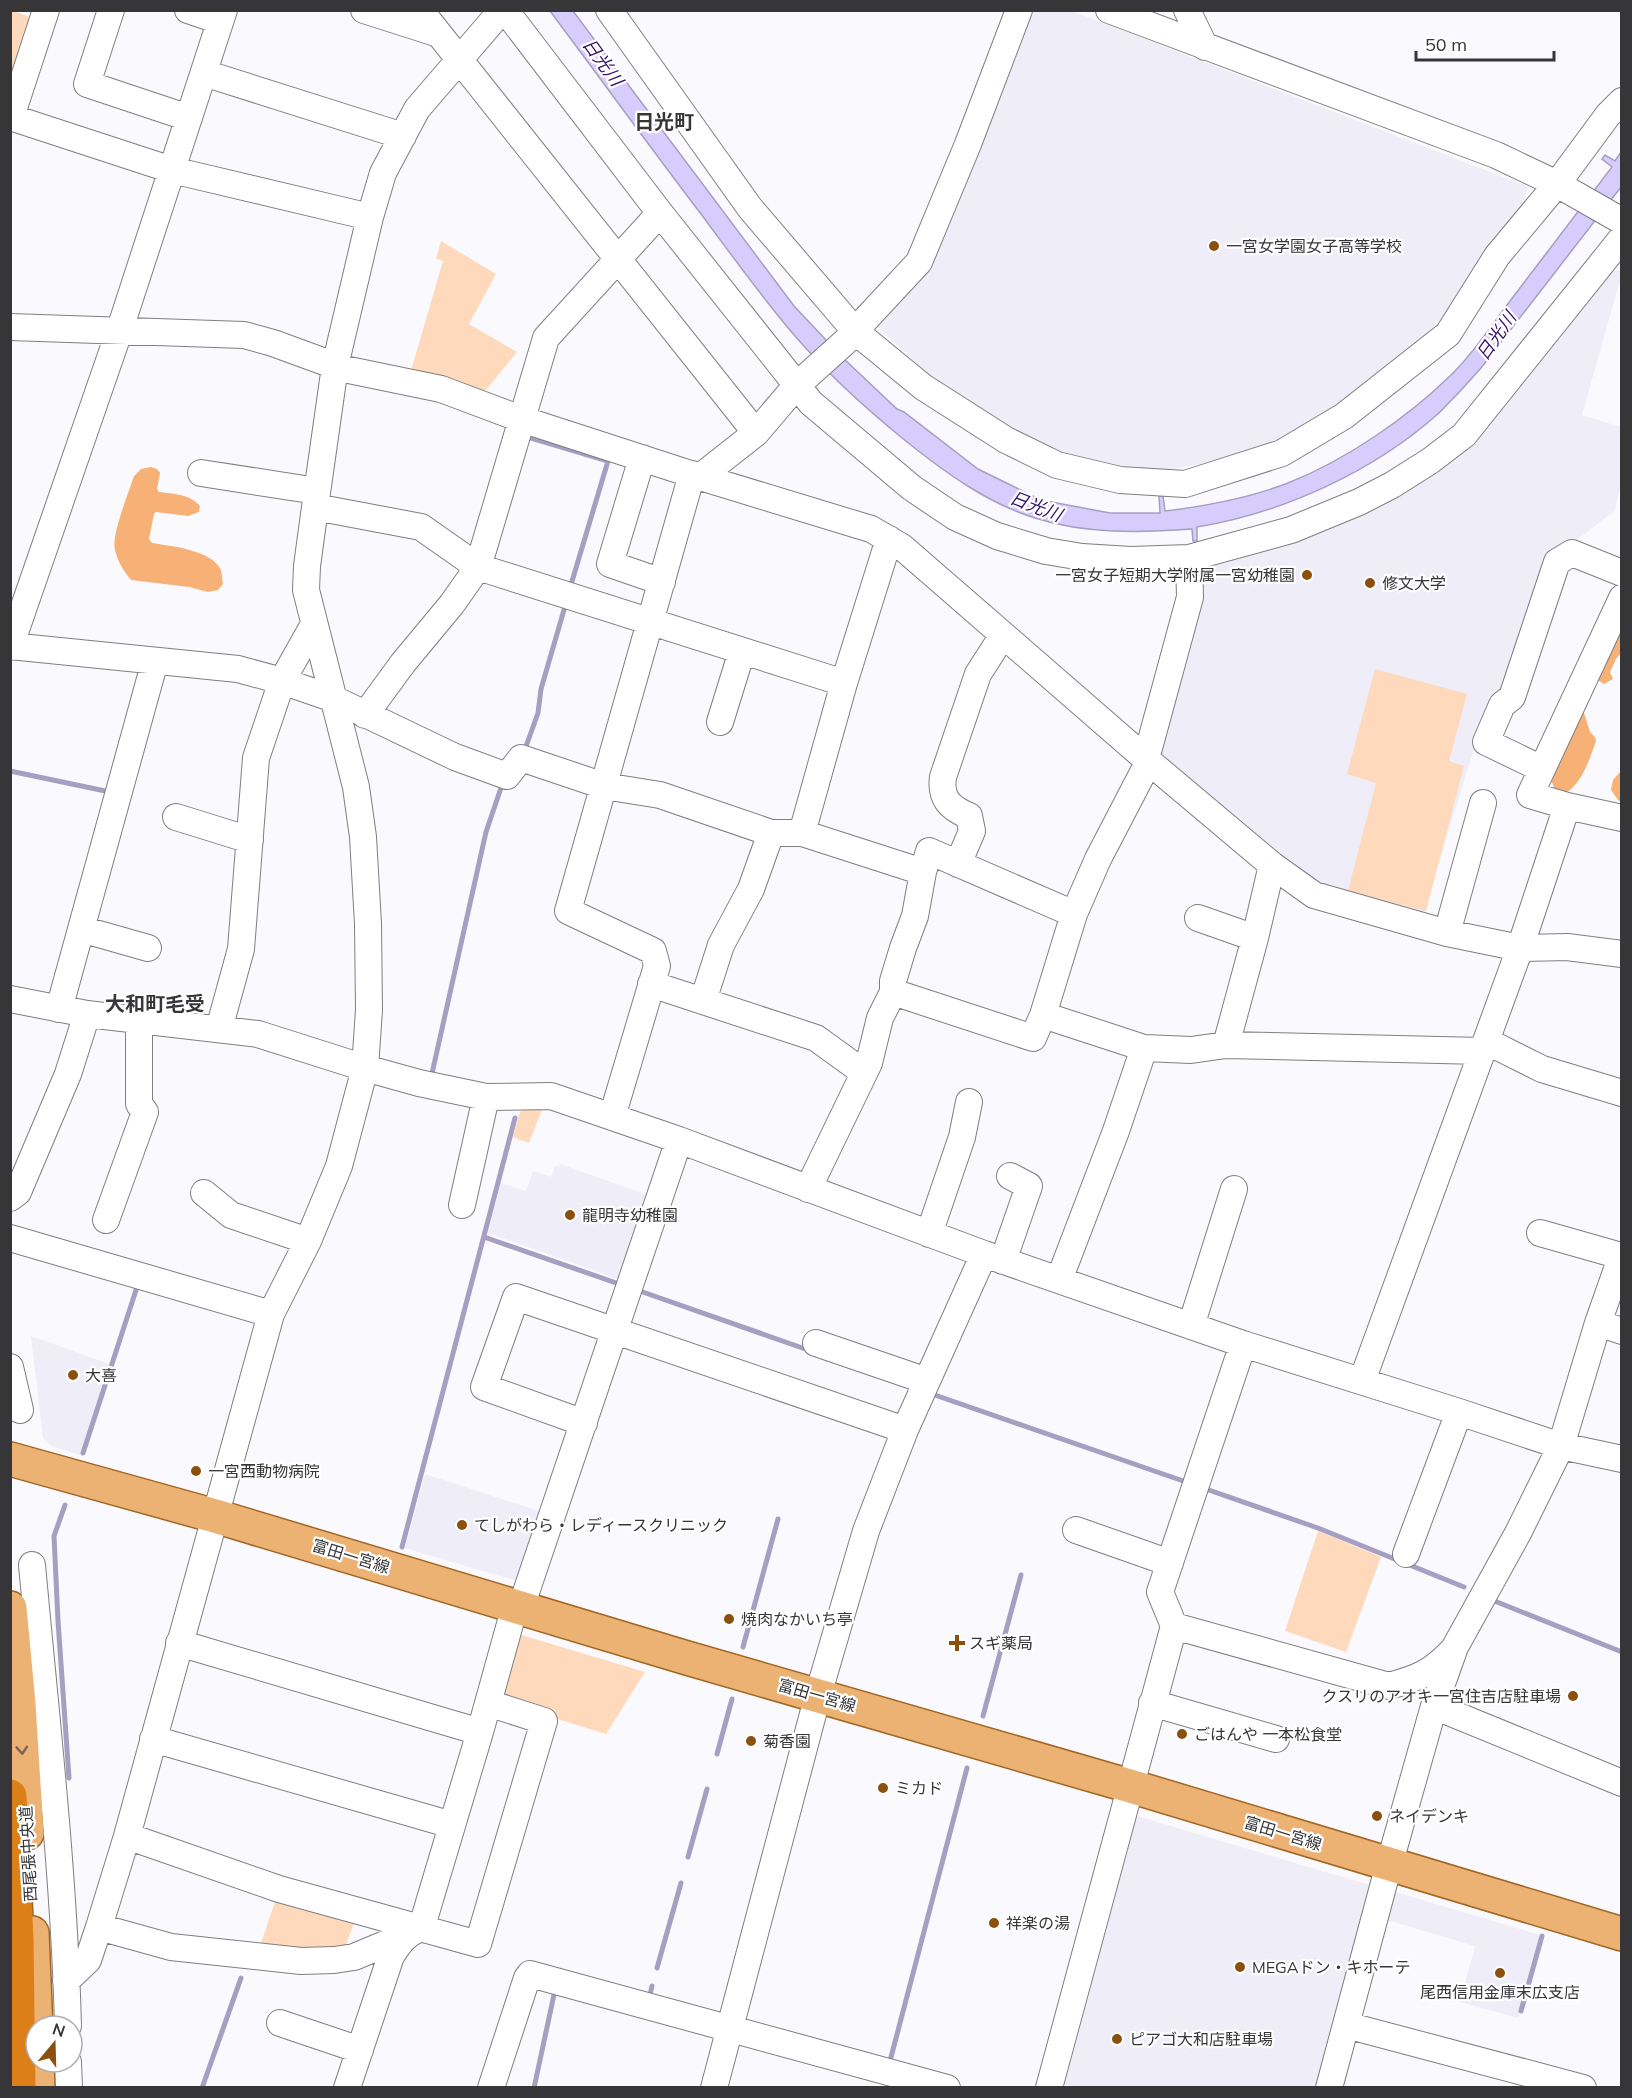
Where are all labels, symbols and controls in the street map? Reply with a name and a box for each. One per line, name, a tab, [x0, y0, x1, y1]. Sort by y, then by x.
scale bar	[1416, 24, 1554, 62]
water label: 日光川	[578, 33, 629, 92]
text: 50 m	[1425, 33, 1467, 56]
district label: 日光町	[634, 109, 694, 134]
place label: 一宮女学園女子高等学校	[1226, 236, 1402, 256]
marker: 一宮女学園女子高等学校	[1207, 239, 1221, 253]
water label: 日光川	[1471, 306, 1522, 365]
water label: 日光川	[1007, 486, 1067, 527]
place label: 一宮女子短期大学附属一宮幼稚園	[1055, 565, 1295, 585]
marker: 一宮女子短期大学附属一宮幼稚園	[1300, 568, 1314, 582]
place label: 修文大学	[1382, 573, 1446, 593]
marker: 修文大学	[1363, 576, 1377, 590]
district label: 大和町毛受	[105, 991, 205, 1016]
place label: 龍明寺幼稚園	[582, 1205, 678, 1225]
marker: 龍明寺幼稚園	[563, 1208, 577, 1222]
place label: 大喜	[85, 1365, 117, 1385]
marker: 大喜	[66, 1368, 80, 1382]
place label: 一宮西動物病院	[208, 1461, 320, 1481]
marker: 一宮西動物病院	[189, 1464, 203, 1478]
place label: てしがわら・レディースクリニック	[474, 1515, 728, 1535]
marker: てしがわら・レディースクリニック	[455, 1518, 469, 1532]
street label: 富田一宮線	[310, 1535, 392, 1577]
place label: 焼肉なかいち亭	[741, 1609, 853, 1629]
marker: 焼肉なかいち亭	[722, 1612, 736, 1626]
place label: スギ薬局	[969, 1633, 1033, 1653]
marker: スギ薬局	[950, 1636, 964, 1650]
street label: 富田一宮線	[776, 1674, 858, 1716]
place label: クスリのアオキ一宮住吉店駐車場	[1321, 1686, 1561, 1706]
marker: クスリのアオキ一宮住吉店駐車場	[1566, 1689, 1580, 1703]
place label: ごはんや 一本松食堂	[1194, 1724, 1342, 1744]
marker: ごはんや 一本松食堂	[1175, 1727, 1189, 1741]
place label: 菊香園	[763, 1731, 811, 1751]
marker: 菊香園	[744, 1734, 758, 1748]
one-way arrow	[15, 1745, 28, 1754]
place label: ミカド	[895, 1778, 943, 1798]
marker: ミカド	[876, 1781, 890, 1795]
street label: 西尾張中央道	[16, 1806, 40, 1902]
place label: ネイデンキ	[1389, 1806, 1469, 1826]
marker: ネイデンキ	[1370, 1809, 1384, 1823]
street label: 富田一宮線	[1242, 1812, 1324, 1854]
place label: 祥楽の湯	[1006, 1913, 1070, 1933]
marker: 祥楽の湯	[987, 1916, 1001, 1930]
place label: MEGAドン・キホーテ	[1252, 1957, 1411, 1977]
marker: MEGAドン・キホーテ	[1233, 1960, 1247, 1974]
marker: 尾西信用金庫末広支店	[1493, 1966, 1507, 1980]
place label: 尾西信用金庫末広支店	[1420, 1982, 1580, 2002]
north arrow	[24, 2014, 84, 2074]
text: N	[50, 2018, 68, 2041]
place label: ピアゴ大和店駐車場	[1129, 2029, 1273, 2049]
marker: ピアゴ大和店駐車場	[1110, 2032, 1124, 2046]

